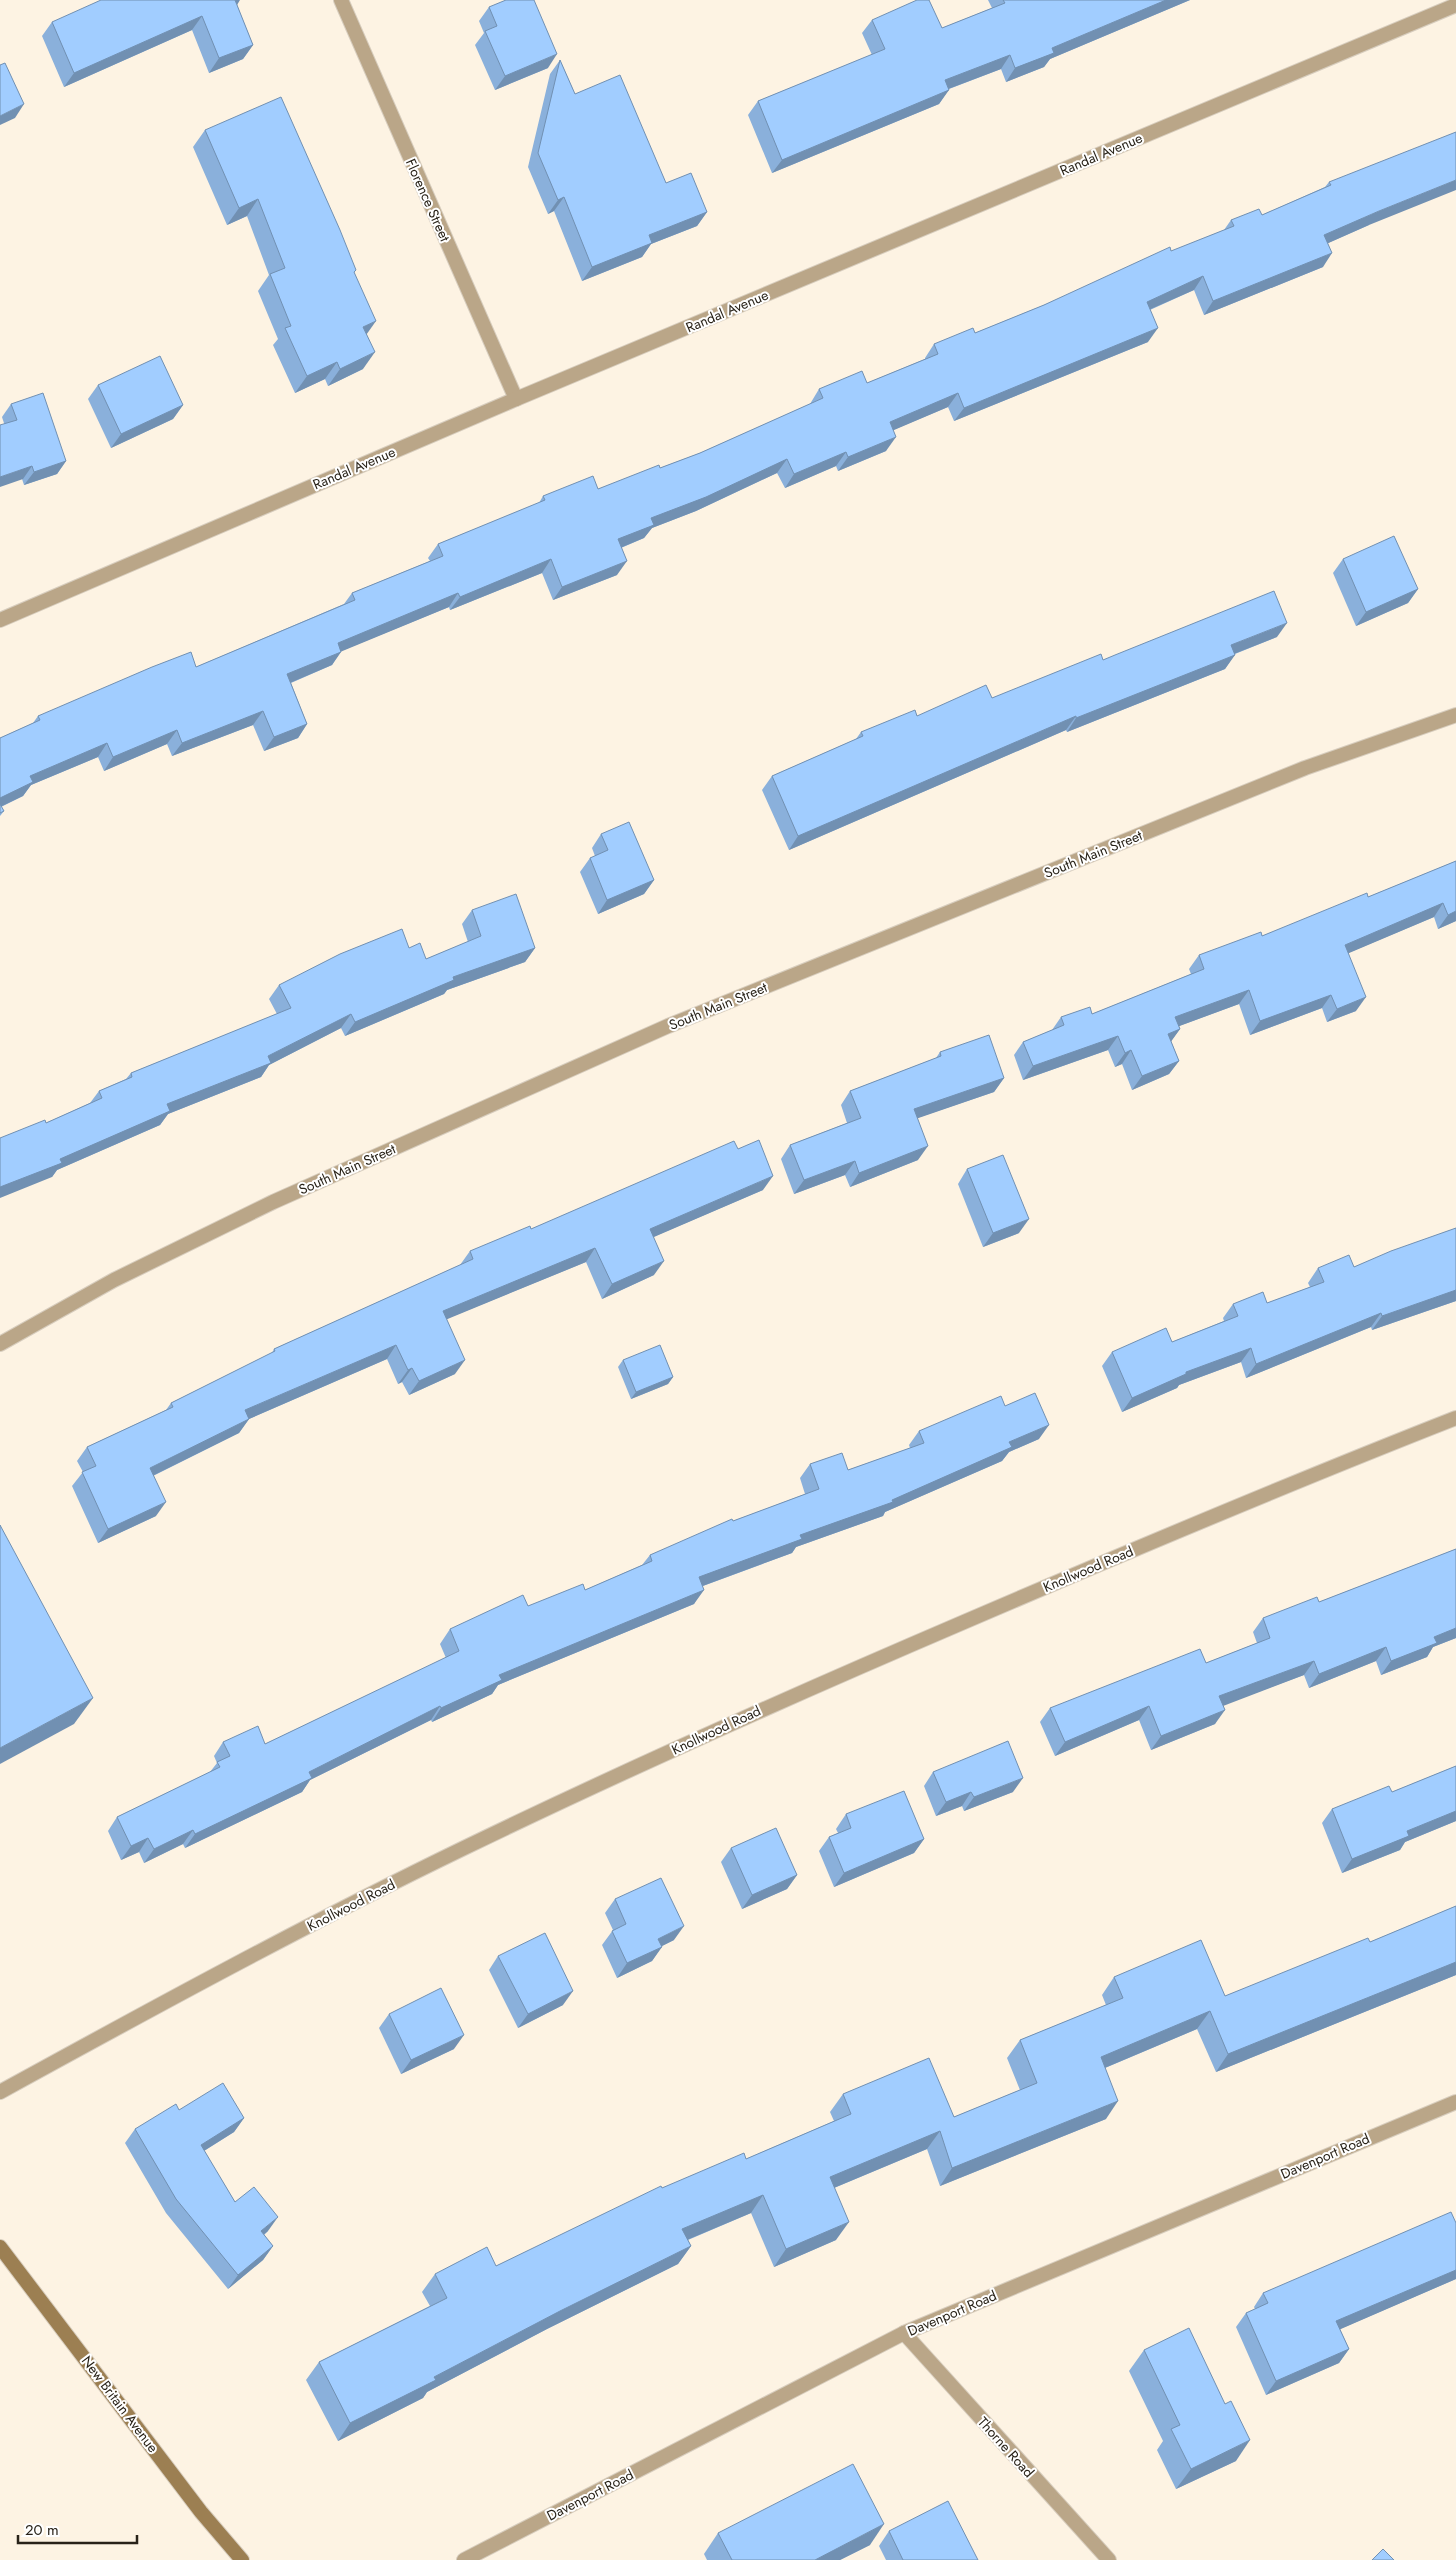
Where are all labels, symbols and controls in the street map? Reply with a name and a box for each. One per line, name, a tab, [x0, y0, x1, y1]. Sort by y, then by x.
street label: Randal Avenue	[1057, 128, 1145, 180]
street label: Florence Street	[401, 155, 455, 245]
street label: Randal Avenue	[683, 285, 771, 337]
street label: Randal Avenue	[310, 442, 398, 494]
street label: South Main Street	[1041, 825, 1146, 883]
street label: South Main Street	[666, 977, 771, 1035]
street label: South Main Street	[295, 1138, 399, 1199]
street label: Knollwood Road	[1040, 1541, 1136, 1597]
street label: Knollwood Road	[668, 1701, 764, 1759]
street label: Knollwood Road	[304, 1874, 398, 1936]
street label: Davenport Road	[1277, 2128, 1373, 2184]
street label: Davenport Road	[904, 2285, 1000, 2341]
street label: New Britain Avenue	[77, 2351, 163, 2457]
street label: Thorne Road	[973, 2412, 1039, 2482]
street label: Davenport Road	[543, 2465, 637, 2525]
scale bar	[18, 2512, 136, 2544]
text: 20 m	[25, 2519, 59, 2541]

